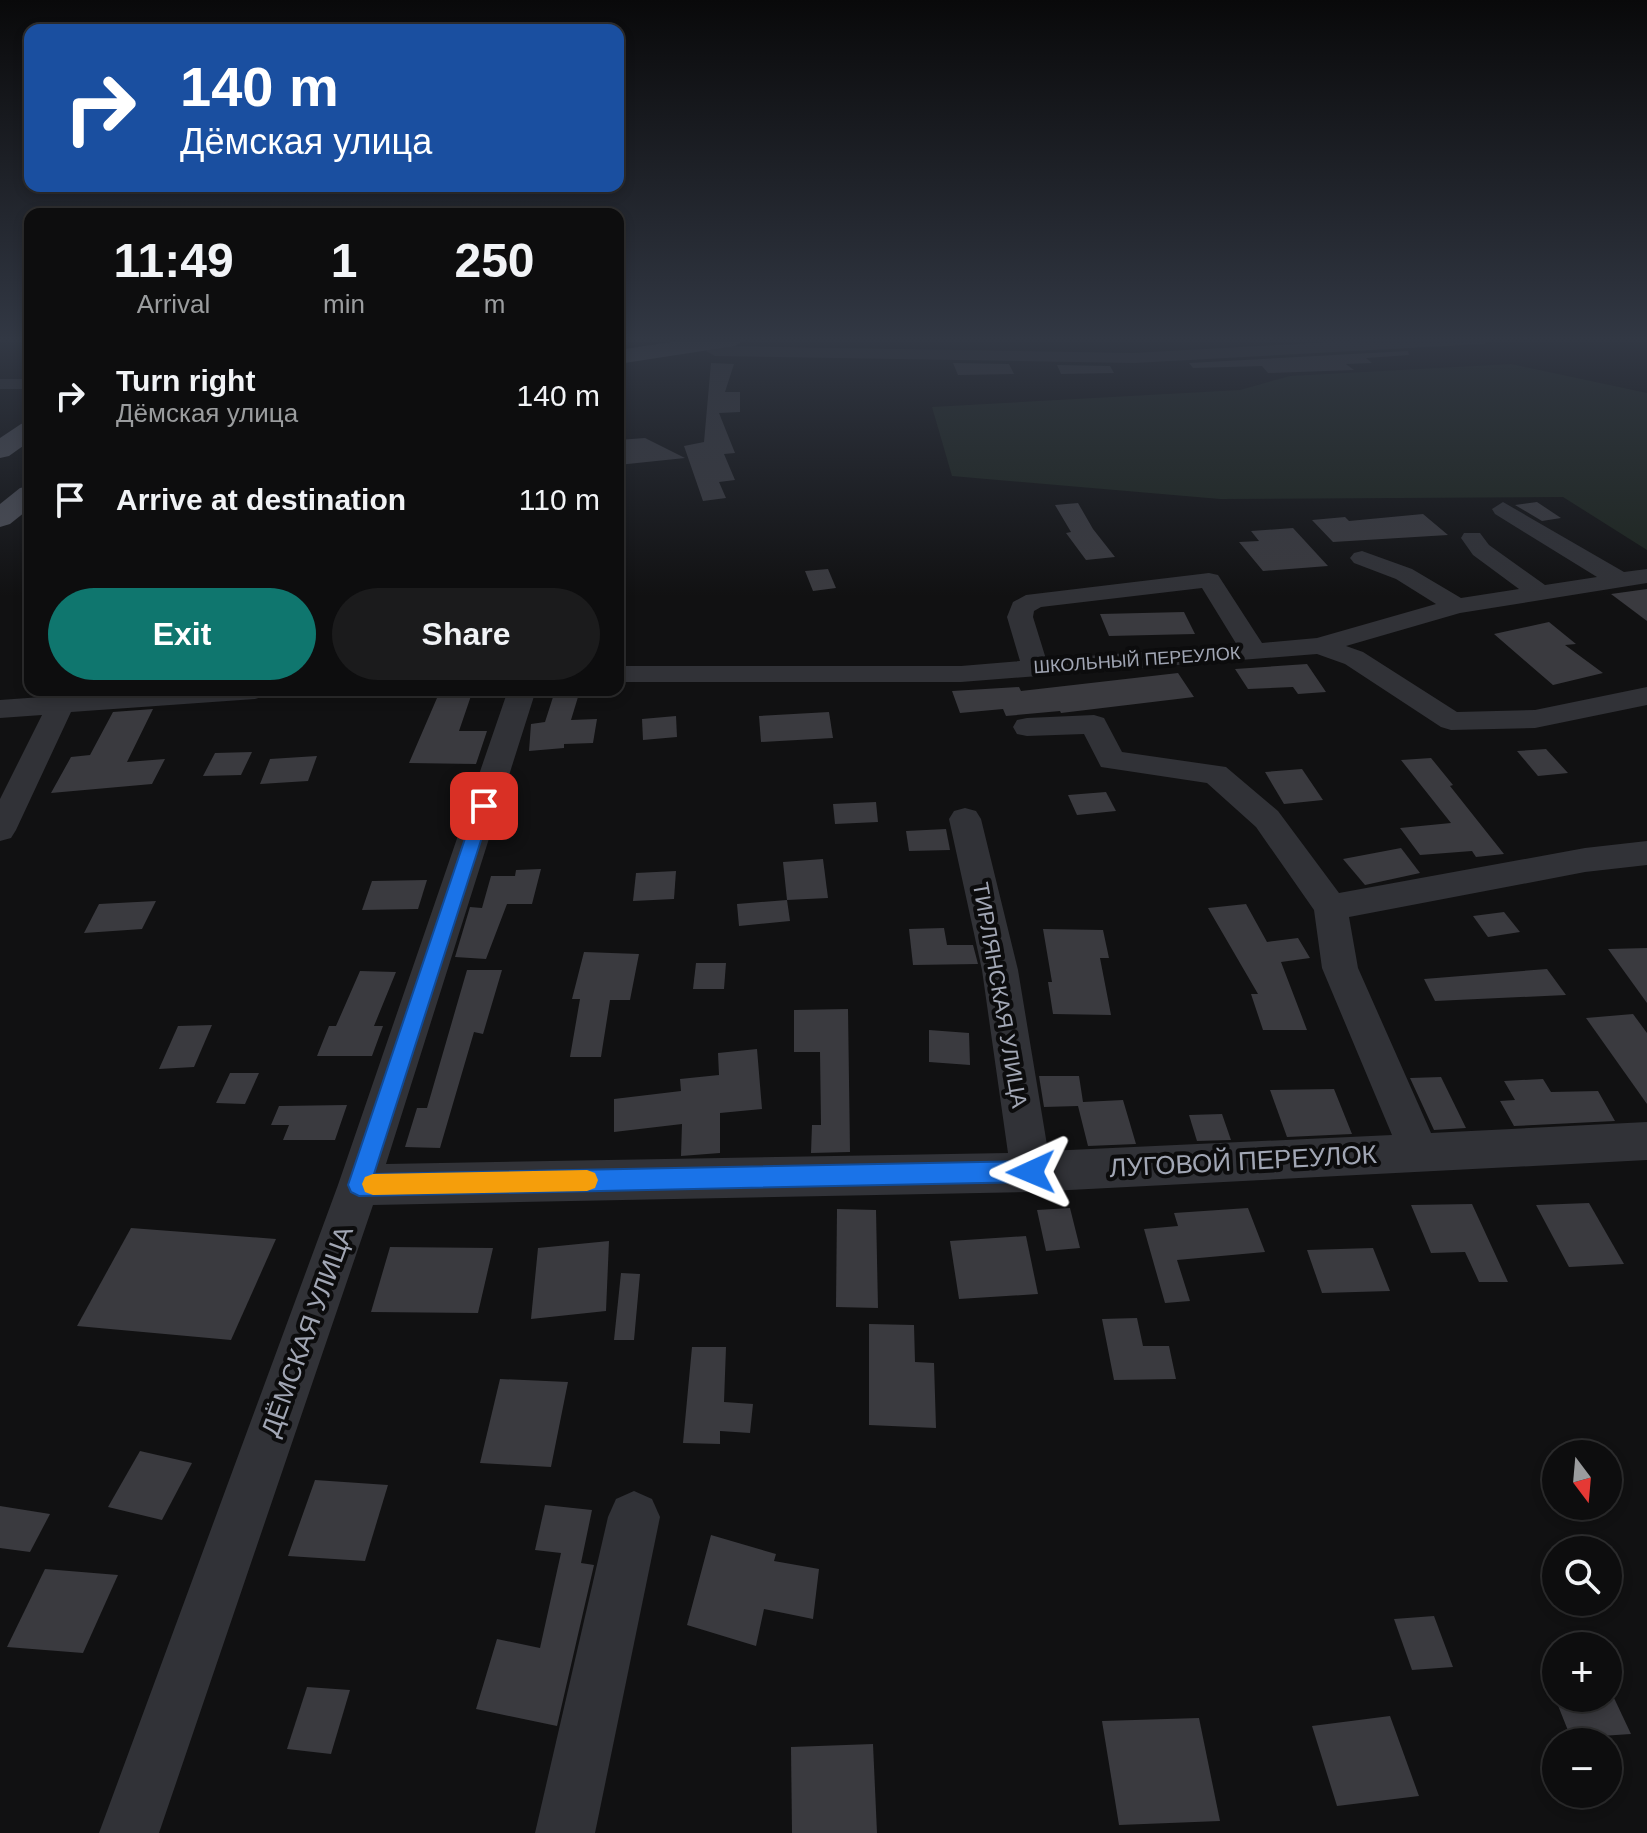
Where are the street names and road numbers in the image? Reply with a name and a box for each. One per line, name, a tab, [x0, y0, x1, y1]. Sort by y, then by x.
street label: ШКОЛЬНЫЙ ПЕРЕУЛОК	[1033, 642, 1242, 677]
street label: ТИРЛЯНСКАЯ УЛИЦА	[968, 880, 1032, 1110]
street label: ЛУГОВОЙ ПЕРЕУЛОК	[1108, 1139, 1378, 1183]
street label: ДЁМСКАЯ УЛИЦА	[255, 1221, 359, 1440]

